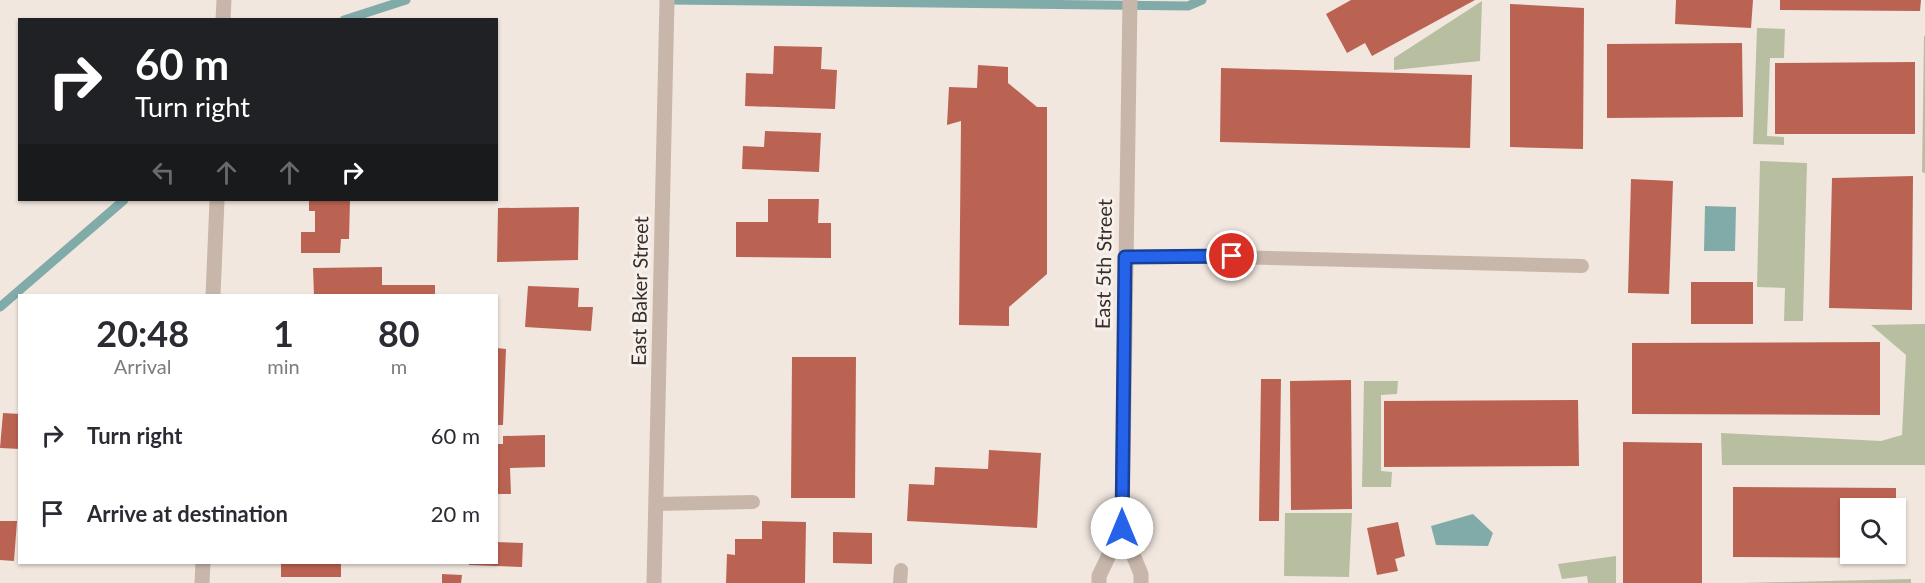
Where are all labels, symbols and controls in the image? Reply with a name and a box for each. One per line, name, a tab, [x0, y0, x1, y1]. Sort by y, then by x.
text: 60 m	[135, 39, 229, 89]
icon: right	[36, 42, 114, 120]
text: Turn right	[135, 90, 250, 123]
icon: left	[147, 156, 180, 189]
icon: ahead	[210, 156, 243, 189]
icon: ahead	[273, 156, 306, 189]
icon: right	[336, 156, 369, 189]
street label: East 5th Street	[1090, 199, 1116, 329]
street label: East Baker Street	[626, 216, 652, 366]
pin	[1206, 230, 1257, 281]
icon: arrive	[1215, 239, 1248, 272]
text: 20:48	[96, 311, 189, 355]
text: 1	[273, 311, 294, 355]
text: 80	[378, 311, 420, 355]
text: Arrival	[114, 354, 171, 378]
text: min	[267, 354, 300, 378]
text: m	[391, 354, 407, 378]
icon: right	[36, 419, 69, 452]
text: Turn right	[87, 422, 182, 449]
text: 60 m	[431, 422, 480, 449]
position arrow	[1090, 496, 1154, 560]
icon: arrive	[36, 497, 69, 530]
map controls	[1840, 498, 1906, 564]
button: search	[1840, 498, 1906, 564]
text: Arrive at destination	[87, 500, 288, 527]
text: 20 m	[431, 500, 480, 527]

